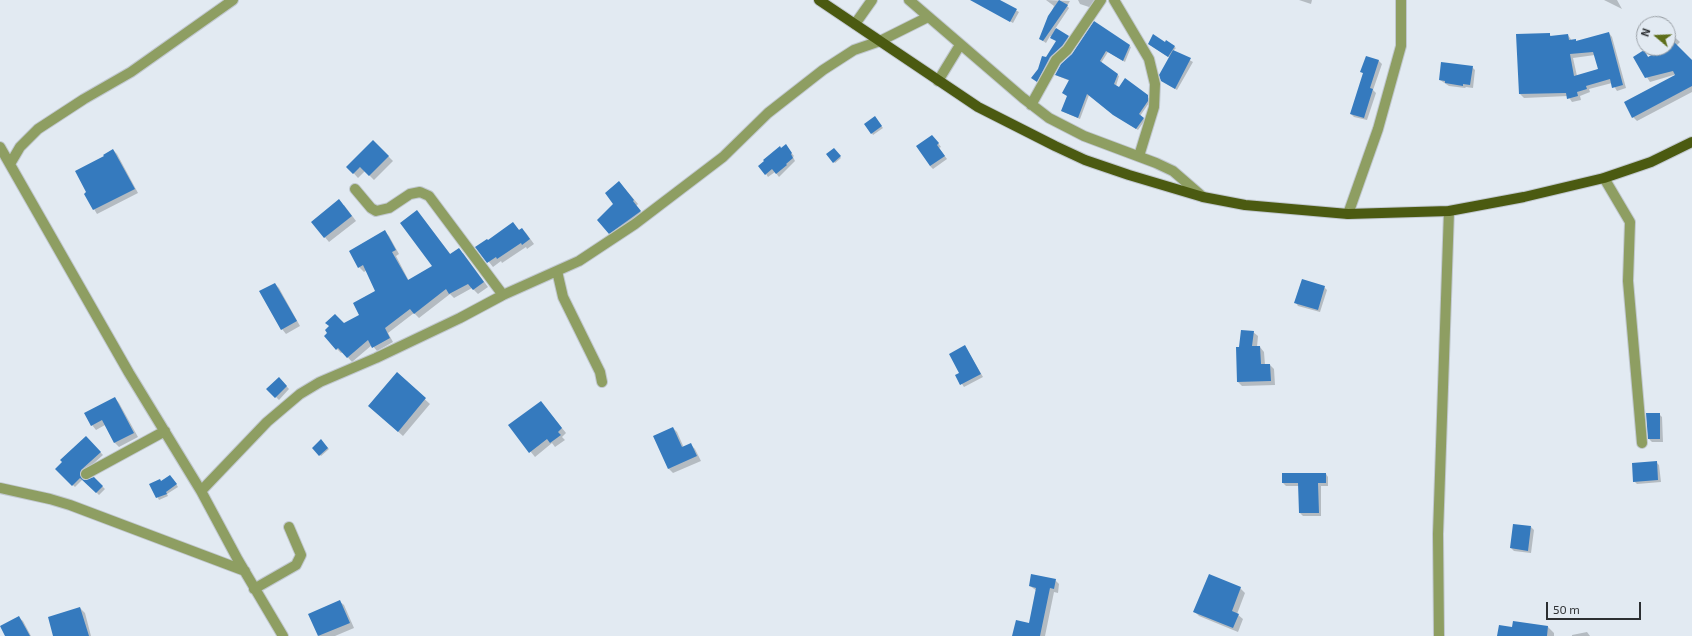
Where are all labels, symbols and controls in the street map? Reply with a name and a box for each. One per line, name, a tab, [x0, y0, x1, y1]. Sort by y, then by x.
north arrow	[1636, 16, 1676, 56]
text: N	[1638, 26, 1653, 38]
scale bar	[1548, 594, 1643, 620]
text: 50 m	[1553, 602, 1580, 616]

